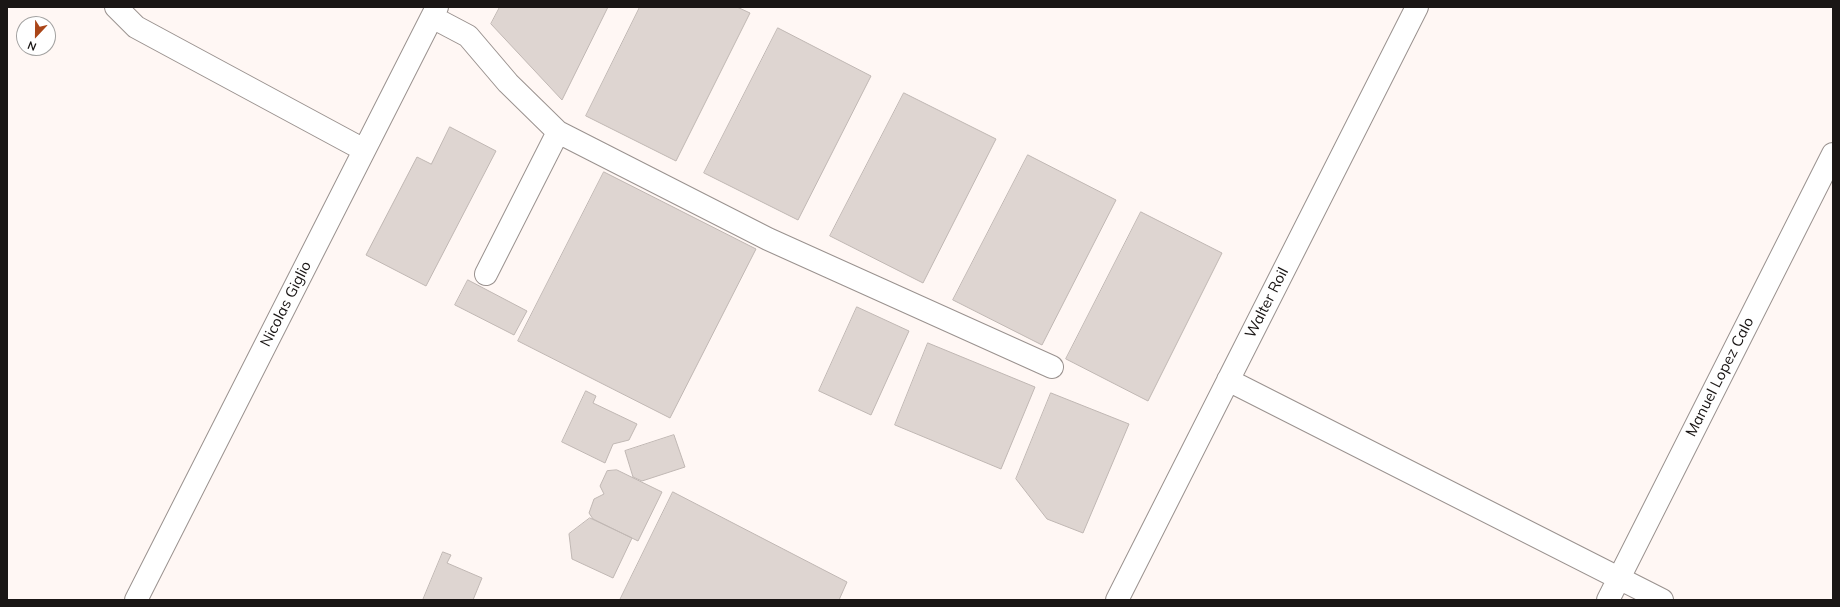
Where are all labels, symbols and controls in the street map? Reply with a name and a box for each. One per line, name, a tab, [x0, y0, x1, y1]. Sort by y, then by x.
north arrow	[16, 16, 56, 56]
text: N	[25, 38, 38, 54]
street label: Nicolas Giglio	[257, 258, 315, 350]
street label: Walter Roil	[1242, 265, 1292, 341]
street label: Manuel Lopez Calo	[1682, 314, 1758, 440]

